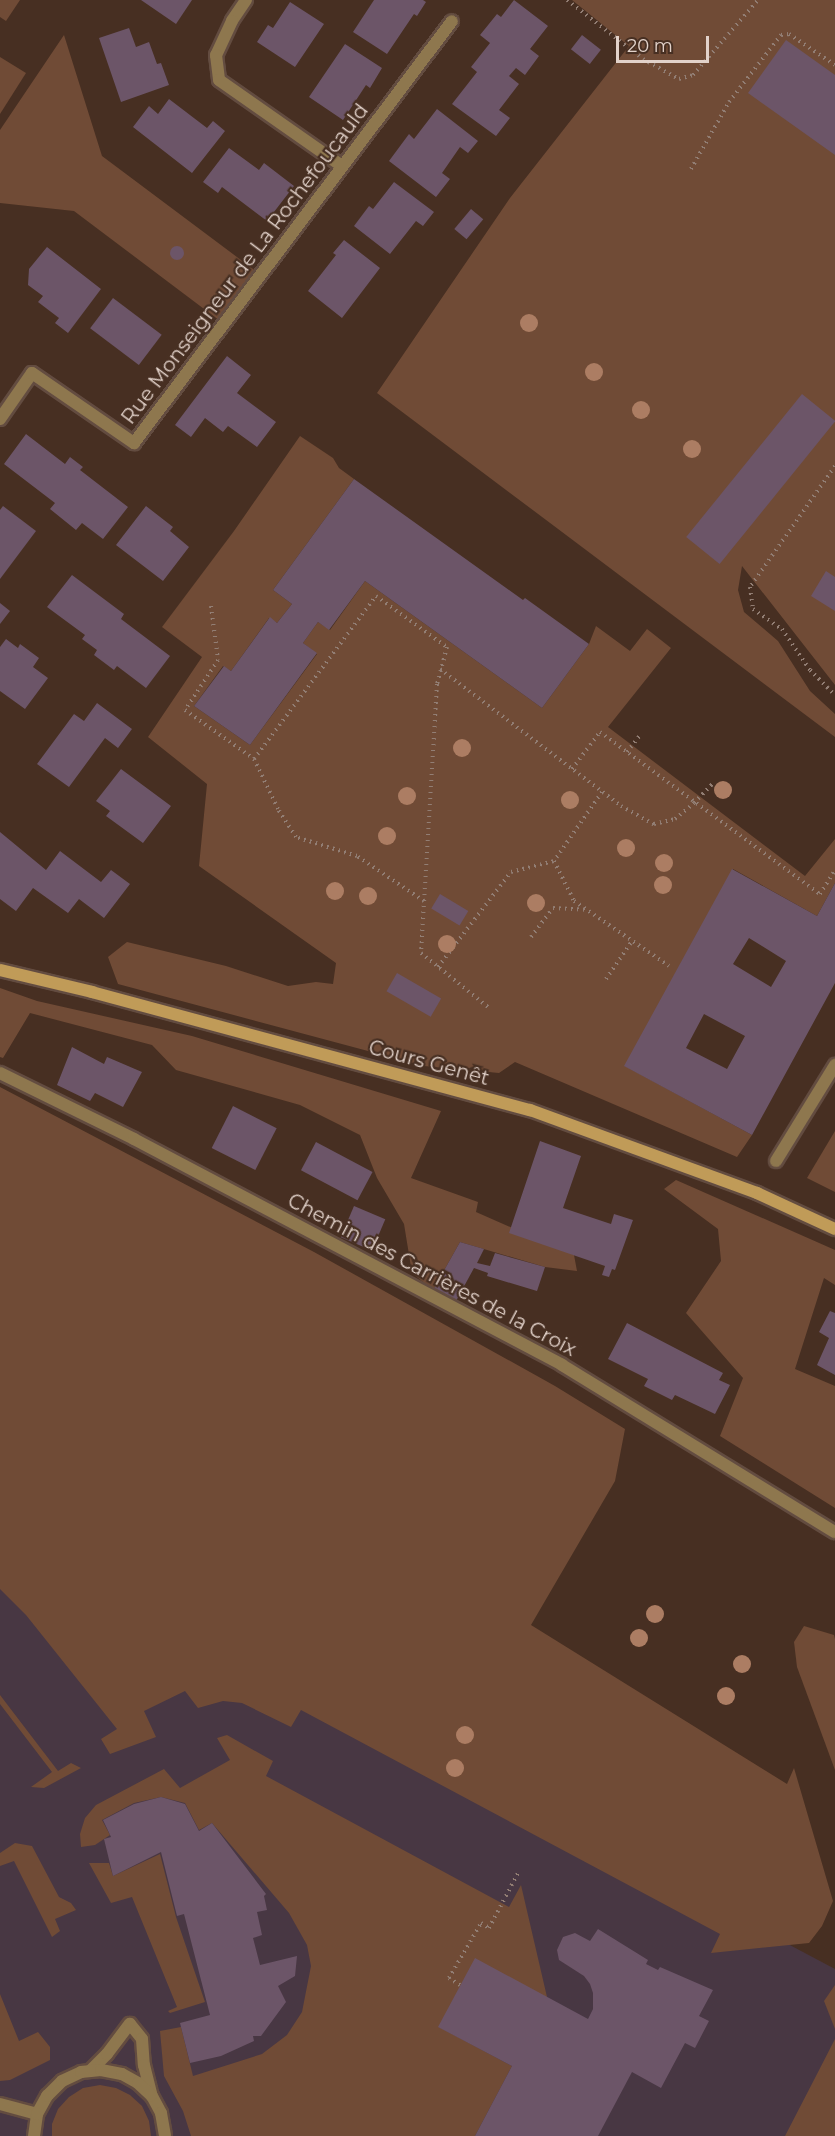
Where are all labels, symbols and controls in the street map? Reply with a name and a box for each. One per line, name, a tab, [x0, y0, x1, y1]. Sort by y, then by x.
scale bar	[619, 24, 712, 62]
text: 20 m	[627, 35, 673, 57]
street label: Rue Monseigneur de La Rochefoucauld	[117, 99, 373, 429]
street label: Cours Genêt	[366, 1035, 492, 1091]
street label: Chemin des Carrières de la Croix	[284, 1188, 580, 1362]

